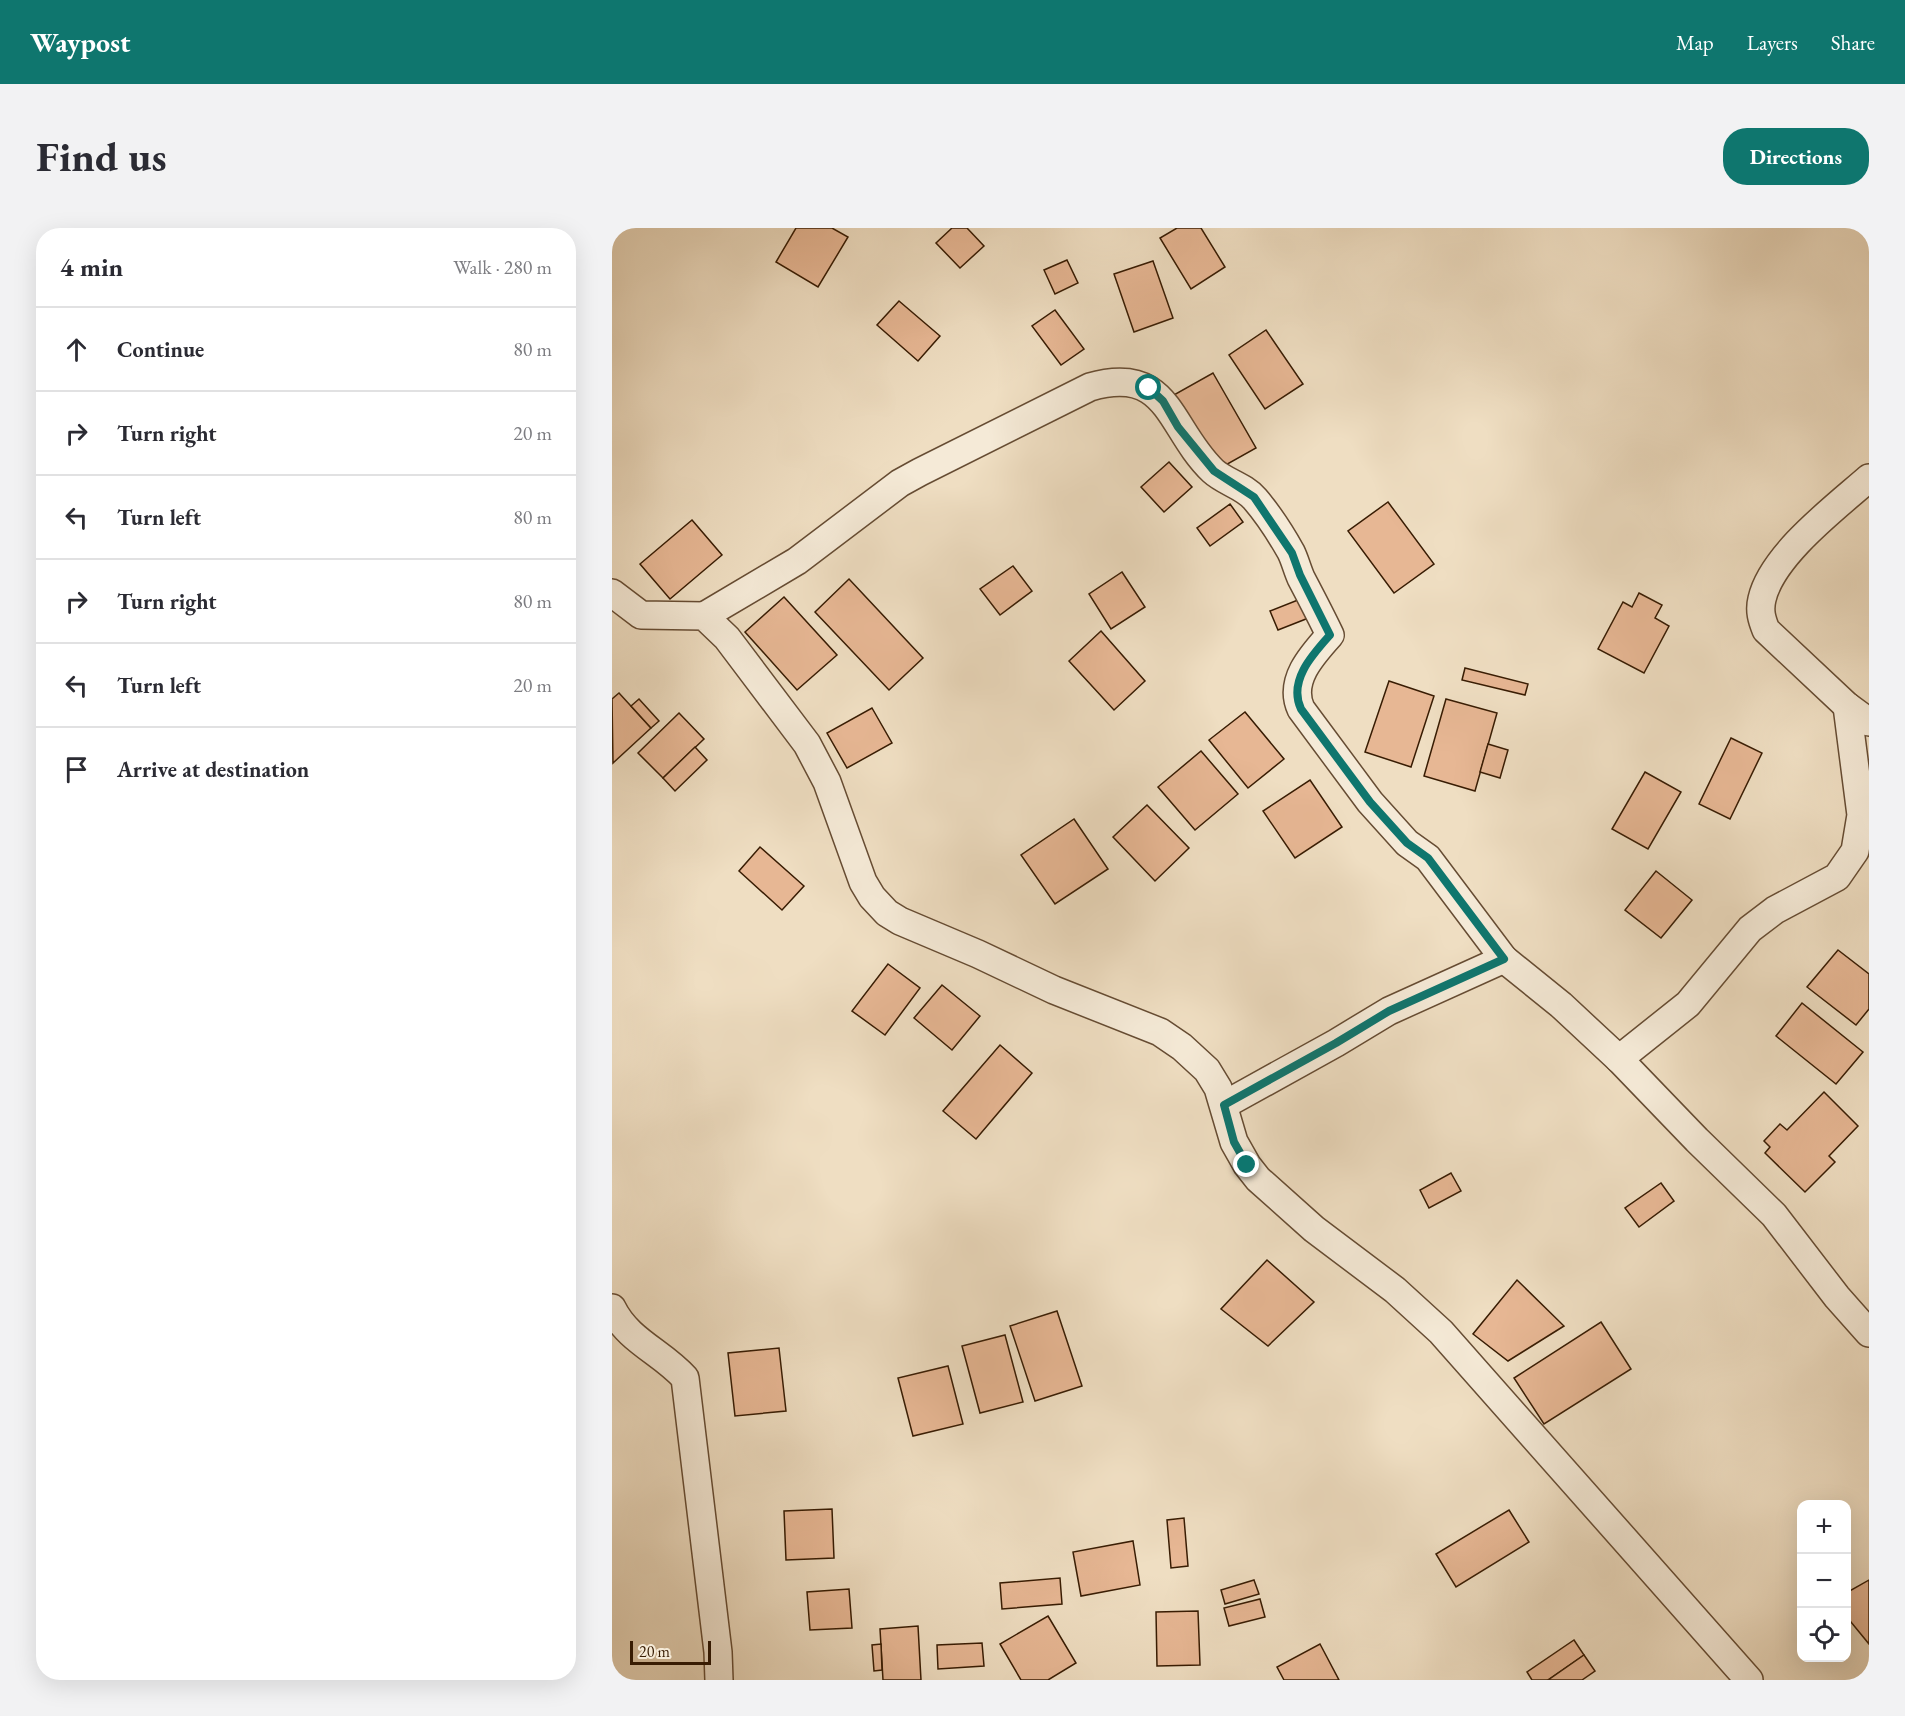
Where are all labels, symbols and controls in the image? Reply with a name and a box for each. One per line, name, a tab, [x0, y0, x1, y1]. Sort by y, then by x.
text: Waypost	[30, 24, 131, 60]
text: Map	[1676, 29, 1714, 56]
text: Layers	[1747, 29, 1798, 56]
text: Share	[1831, 29, 1875, 56]
button: Directions	[1723, 128, 1869, 185]
text: Find us	[36, 129, 167, 184]
text: 4 min	[60, 250, 123, 284]
text: Walk · 280 m	[453, 254, 552, 280]
icon: ahead	[60, 333, 93, 366]
text: Continue	[117, 335, 204, 364]
text: 80 m	[513, 336, 552, 362]
route start	[1135, 374, 1161, 400]
icon: right	[60, 417, 93, 450]
text: Turn right	[117, 419, 216, 448]
text: 20 m	[513, 420, 552, 446]
icon: left	[60, 501, 93, 534]
text: Turn left	[117, 503, 201, 532]
text: 80 m	[513, 504, 552, 530]
icon: right	[60, 585, 93, 618]
text: Turn right	[117, 587, 216, 616]
text: 80 m	[513, 588, 552, 614]
icon: left	[60, 669, 93, 702]
text: Turn left	[117, 671, 201, 700]
text: 20 m	[513, 672, 552, 698]
icon: arrive	[60, 753, 93, 786]
text: Arrive at destination	[117, 755, 309, 784]
route end	[1233, 1151, 1259, 1177]
map controls	[1797, 1500, 1851, 1662]
button: +	[1797, 1500, 1851, 1554]
button: −	[1797, 1554, 1851, 1608]
button: locate	[1797, 1608, 1851, 1662]
scale bar	[630, 1638, 711, 1666]
text: 20 m	[639, 1641, 670, 1662]

